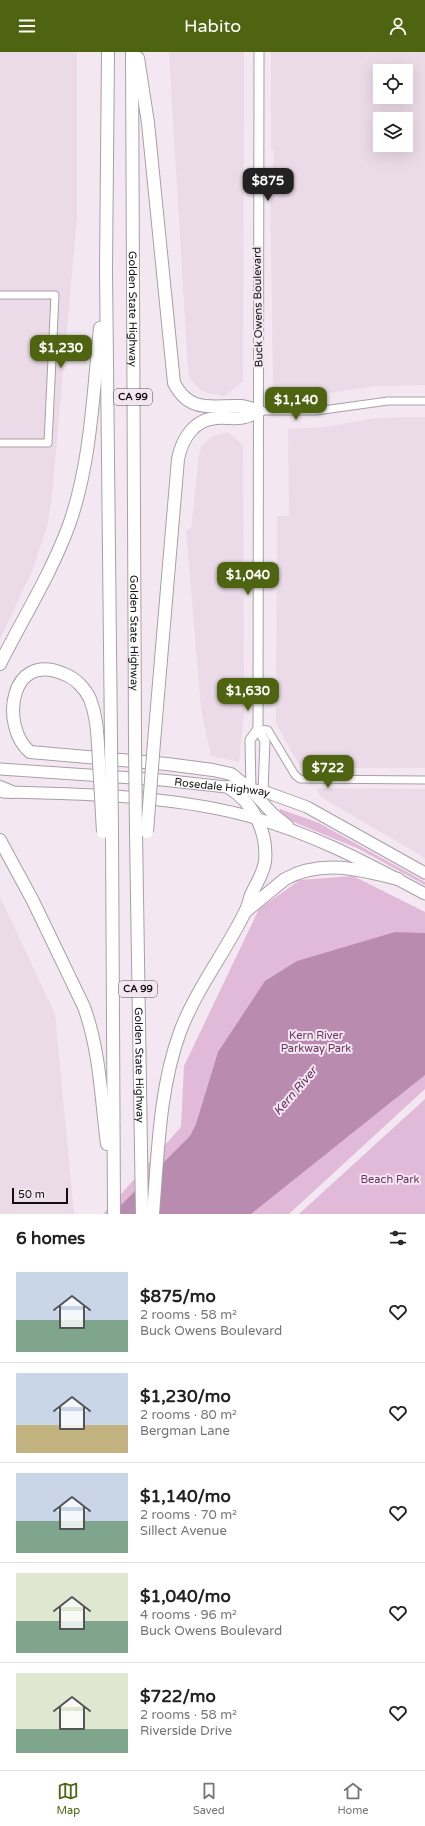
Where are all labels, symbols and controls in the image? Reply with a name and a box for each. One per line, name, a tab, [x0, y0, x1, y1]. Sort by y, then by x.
icon: menu	[16, 15, 38, 37]
text: Habito	[184, 15, 241, 37]
icon: person	[387, 15, 409, 37]
map controls	[373, 64, 413, 152]
button: locate	[373, 64, 413, 104]
button: layers	[373, 112, 413, 152]
pin: $875	[244, 168, 292, 202]
text: $875	[252, 173, 284, 189]
street label: Buck Owens Boulevard	[250, 247, 266, 367]
street label: Golden State Highway	[126, 251, 140, 367]
pin: $1,230	[28, 335, 94, 369]
text: $1,230	[39, 340, 83, 356]
pin: $1,140	[263, 387, 329, 421]
road number: CA 99	[114, 389, 152, 405]
text: $1,140	[274, 392, 318, 408]
pin: $1,040	[215, 562, 281, 596]
text: $1,040	[226, 567, 270, 583]
street label: Golden State Highway	[128, 575, 141, 691]
pin: $1,630	[215, 678, 281, 712]
text: $1,630	[226, 683, 270, 699]
pin: $722	[304, 755, 352, 789]
text: $722	[312, 760, 344, 776]
street label: Rosedale Highway	[174, 775, 272, 800]
road number: CA 99	[119, 981, 157, 997]
street label: Golden State Highway	[132, 1007, 147, 1123]
park label: Kern River Parkway Park	[281, 1029, 351, 1055]
water label: Kern River	[270, 1063, 321, 1118]
park label: Beach Park	[361, 1173, 419, 1186]
scale bar	[12, 1186, 68, 1205]
text: 50 m	[18, 1188, 45, 1201]
icon: filters	[387, 1227, 409, 1249]
text: 6 homes	[16, 1228, 85, 1249]
text: $875/mo	[140, 1286, 216, 1307]
icon: home	[48, 1288, 96, 1336]
icon: heart	[387, 1301, 409, 1323]
text: 2 rooms · 58 m²	[140, 1307, 237, 1323]
text: Buck Owens Boulevard	[140, 1323, 282, 1339]
text: $1,230/mo	[140, 1386, 231, 1407]
icon: home	[48, 1389, 96, 1437]
icon: heart	[387, 1402, 409, 1424]
text: 2 rooms · 80 m²	[140, 1407, 237, 1423]
text: Bergman Lane	[140, 1423, 230, 1439]
text: $1,140/mo	[140, 1486, 231, 1507]
icon: home	[48, 1489, 96, 1537]
icon: heart	[387, 1502, 409, 1524]
text: 2 rooms · 70 m²	[140, 1507, 237, 1523]
text: Sillect Avenue	[140, 1523, 227, 1539]
text: $1,040/mo	[140, 1586, 231, 1607]
icon: home	[48, 1589, 96, 1637]
icon: heart	[387, 1602, 409, 1624]
text: 4 rooms · 96 m²	[140, 1607, 237, 1623]
text: Buck Owens Boulevard	[140, 1623, 282, 1639]
text: $722/mo	[140, 1686, 216, 1707]
icon: home	[48, 1689, 96, 1737]
icon: heart	[387, 1702, 409, 1724]
text: 2 rooms · 58 m²	[140, 1707, 237, 1723]
text: Riverside Drive	[140, 1723, 232, 1739]
tab: Map	[56, 1780, 80, 1817]
tab: Saved	[193, 1780, 225, 1817]
tab: Home	[337, 1780, 369, 1817]

